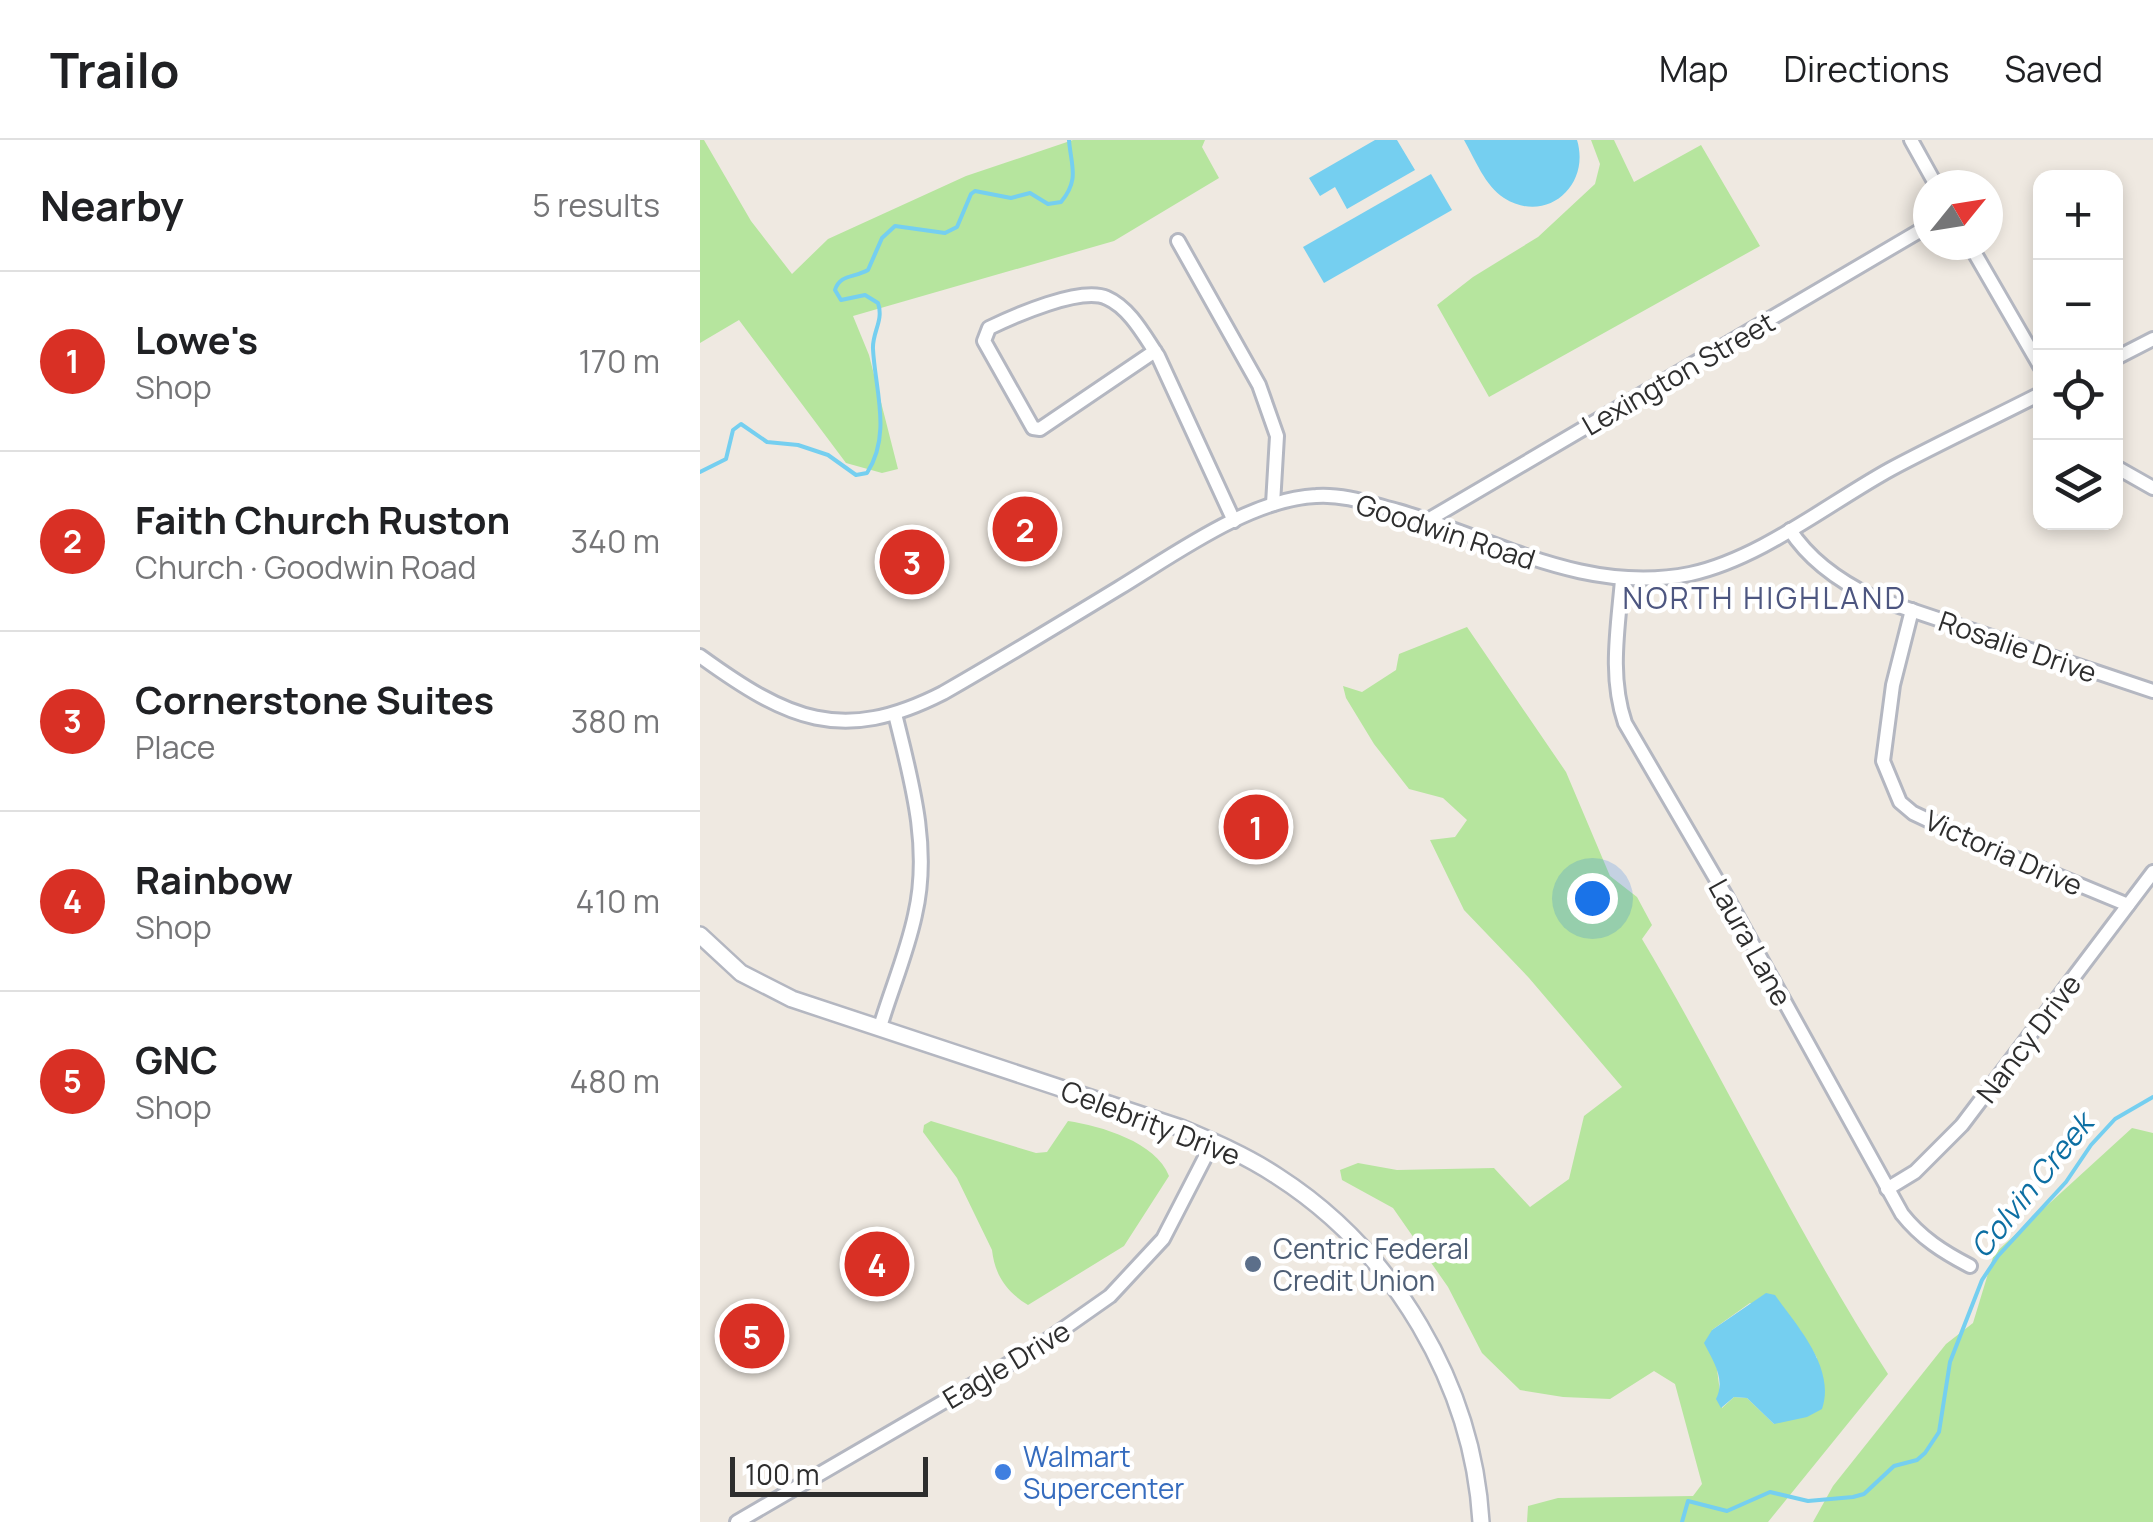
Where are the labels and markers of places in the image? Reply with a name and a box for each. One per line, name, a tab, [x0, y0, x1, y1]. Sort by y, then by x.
pin: 2	[992, 492, 1058, 566]
pin: 3	[880, 524, 944, 600]
pin: 1	[1224, 790, 1288, 864]
pin: 4	[844, 1226, 910, 1302]
place label: Centric Federal Credit Union	[1273, 1229, 1469, 1299]
marker: Centric Federal Credit Union	[1242, 1253, 1264, 1275]
pin: 5	[720, 1298, 784, 1374]
place label: Walmart Supercenter	[1023, 1437, 1184, 1507]
marker: Walmart Supercenter	[992, 1461, 1014, 1483]

